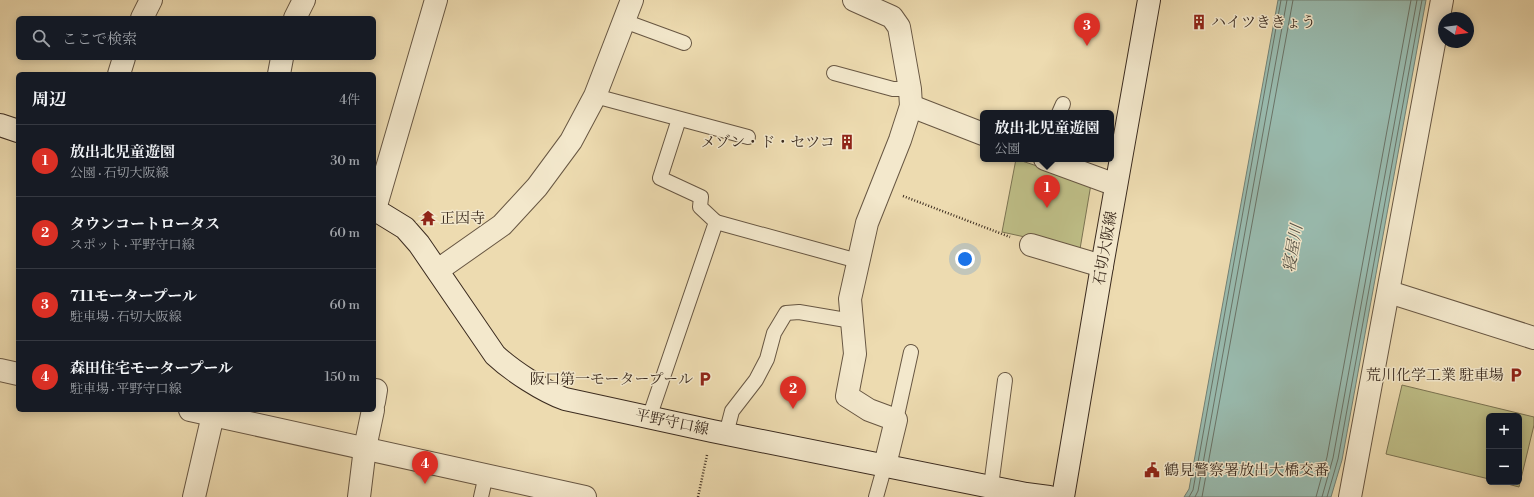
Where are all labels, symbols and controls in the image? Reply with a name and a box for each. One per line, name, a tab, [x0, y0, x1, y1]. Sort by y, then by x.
north arrow	[1438, 12, 1474, 48]
pin: 3	[1074, 13, 1100, 46]
building icon: ハイツききょう	[1190, 13, 1208, 31]
place label: ハイツききょう	[1211, 13, 1316, 32]
search box	[16, 16, 376, 60]
icon: search	[30, 27, 52, 49]
text: ここで検索	[62, 30, 137, 49]
text: 周辺	[32, 89, 66, 111]
text: 4件	[339, 92, 360, 108]
popup	[980, 110, 1114, 162]
text: 放出北児童遊園	[994, 119, 1100, 138]
place label: メゾン・ド・セツコ	[701, 133, 835, 152]
building icon: メゾン・ド・セツコ	[838, 133, 856, 151]
text: 公園	[994, 141, 1021, 157]
text: 放出北児童遊園	[70, 143, 175, 162]
text: 1	[42, 153, 48, 169]
text: 30 m	[330, 153, 360, 169]
text: 公園 · 石切大阪線	[70, 165, 169, 181]
pin: 1	[1034, 175, 1060, 208]
temple icon: 正因寺	[419, 209, 437, 227]
place label: 正因寺	[440, 209, 485, 228]
street label: 石切大阪線	[1090, 209, 1121, 287]
text: タウンコートロータス	[70, 215, 220, 234]
water label: 寝屋川	[1279, 221, 1307, 274]
text: 2	[41, 225, 49, 241]
text: 60 m	[329, 225, 360, 241]
text: スポット · 平野守口線	[70, 237, 195, 253]
your location	[955, 249, 975, 269]
text: 711モータープール	[70, 287, 197, 306]
text: 3	[41, 297, 49, 313]
text: 60 m	[329, 297, 360, 313]
text: 駐車場 · 石切大阪線	[70, 309, 182, 325]
text: 森田住宅モータープール	[70, 359, 233, 378]
place label: 荒川化学工業 駐車場	[1366, 366, 1504, 385]
parking icon: 荒川化学工業 駐車場	[1507, 366, 1525, 384]
text: 4	[41, 369, 49, 385]
text: 150 m	[325, 369, 360, 385]
place label: 阪口第一モータープール	[530, 370, 693, 389]
parking icon: 阪口第一モータープール	[696, 370, 714, 388]
pin: 2	[780, 376, 806, 409]
text: 駐車場 · 平野守口線	[70, 381, 182, 397]
street label: 平野守口線	[633, 405, 711, 440]
map controls	[1486, 413, 1522, 485]
button: +	[1486, 413, 1522, 449]
button: −	[1486, 449, 1522, 485]
pin: 4	[412, 451, 438, 484]
public building icon: 鶴見警察署放出大橋交番	[1143, 461, 1161, 479]
place label: 鶴見警察署放出大橋交番	[1164, 461, 1329, 480]

